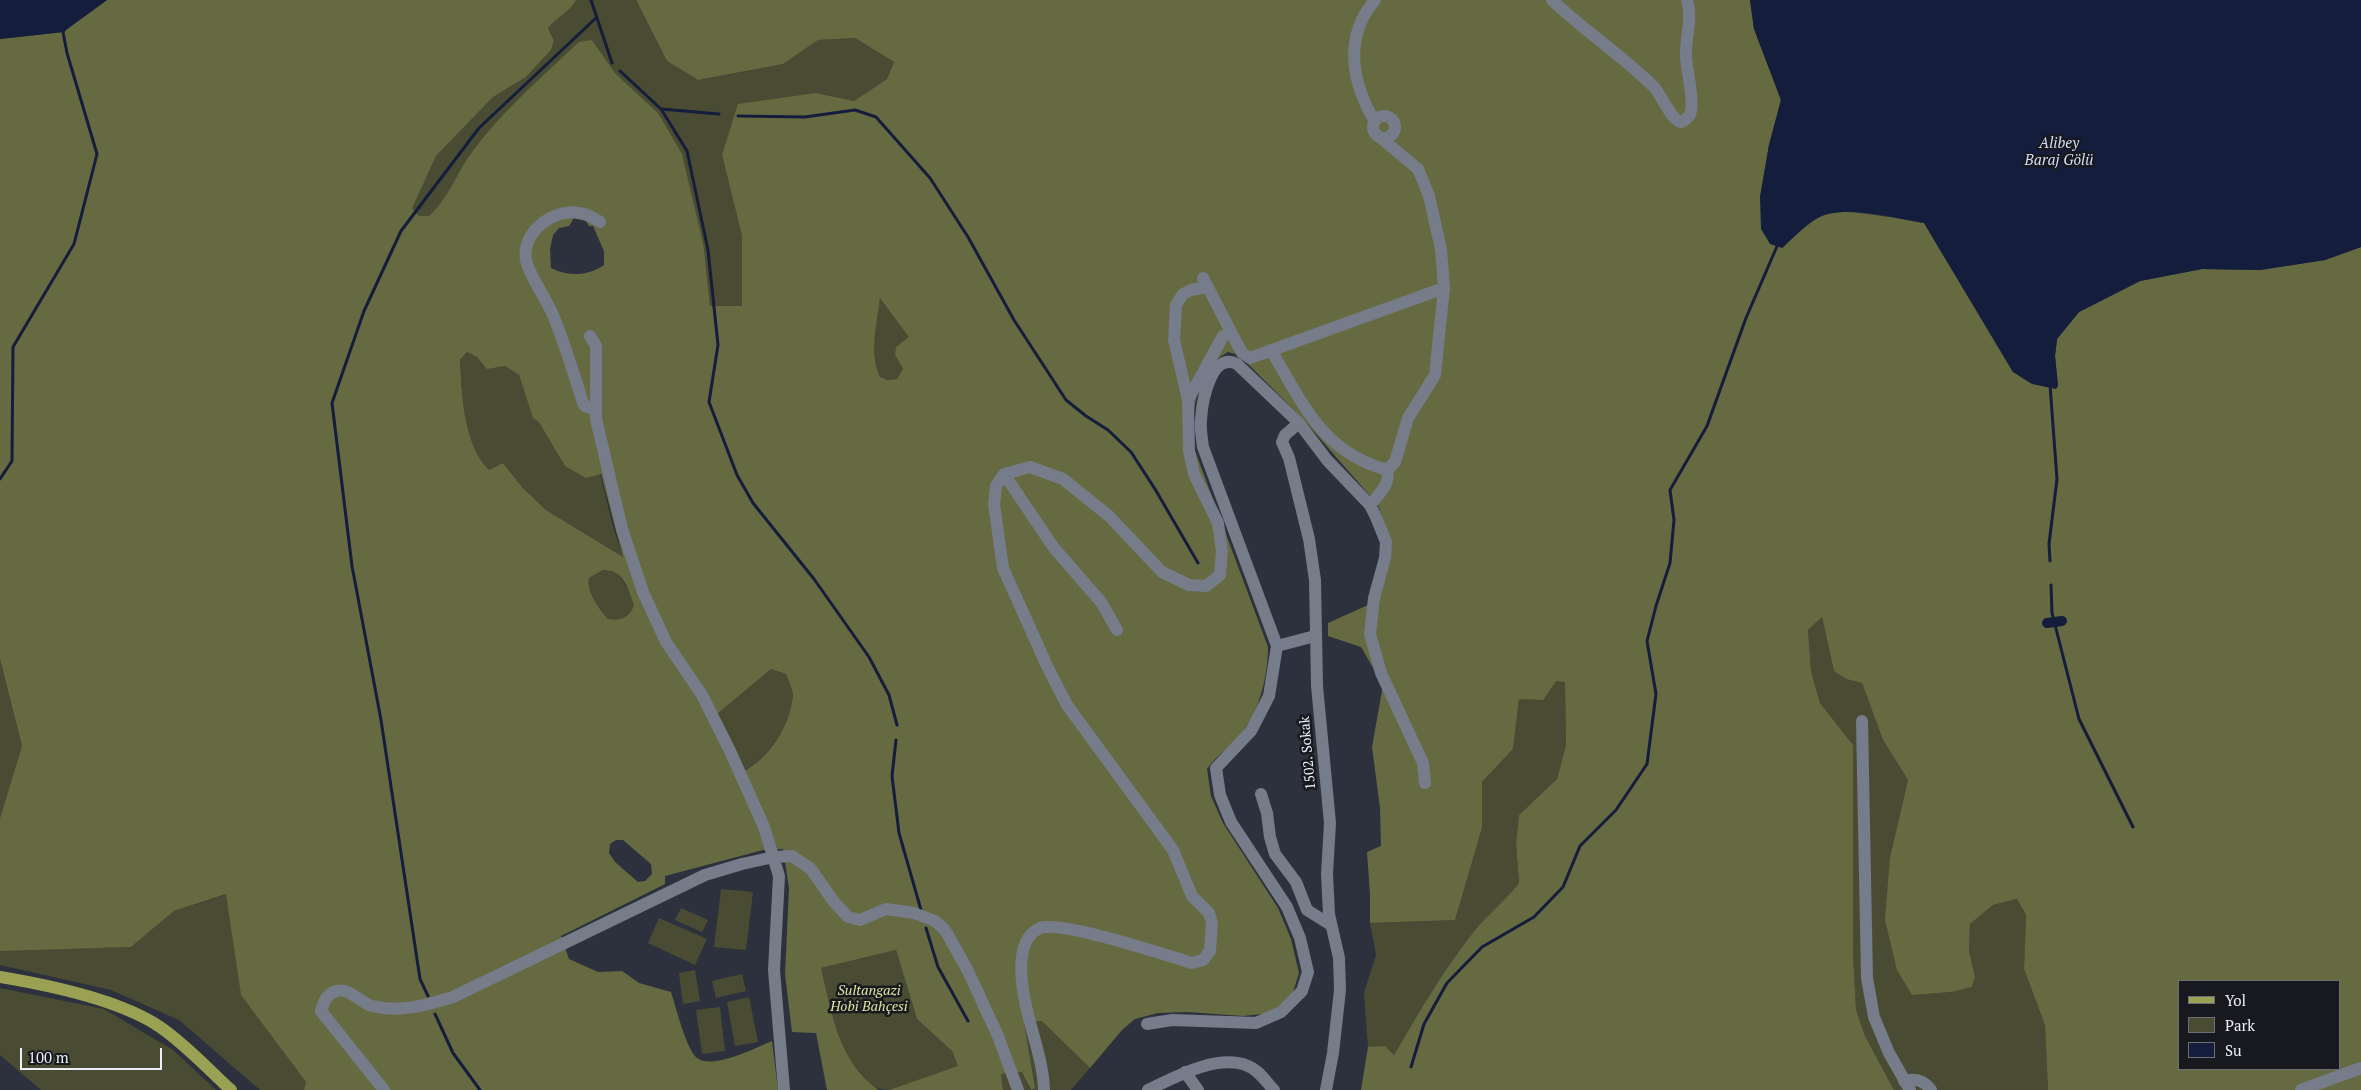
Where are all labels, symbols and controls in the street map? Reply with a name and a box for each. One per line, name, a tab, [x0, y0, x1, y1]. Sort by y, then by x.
water label: Alibey Baraj Gölü	[2025, 135, 2093, 170]
street label: 1502. Sokak	[1296, 715, 1320, 791]
legend	[2178, 980, 2341, 1070]
park label: Sultangazi Hobi Bahçesi	[830, 983, 908, 1016]
text: Yol	[2225, 990, 2246, 1010]
text: Park	[2225, 1015, 2255, 1035]
scale bar	[22, 1038, 165, 1070]
text: Su	[2225, 1040, 2242, 1060]
text: 100 m	[28, 1047, 69, 1067]

